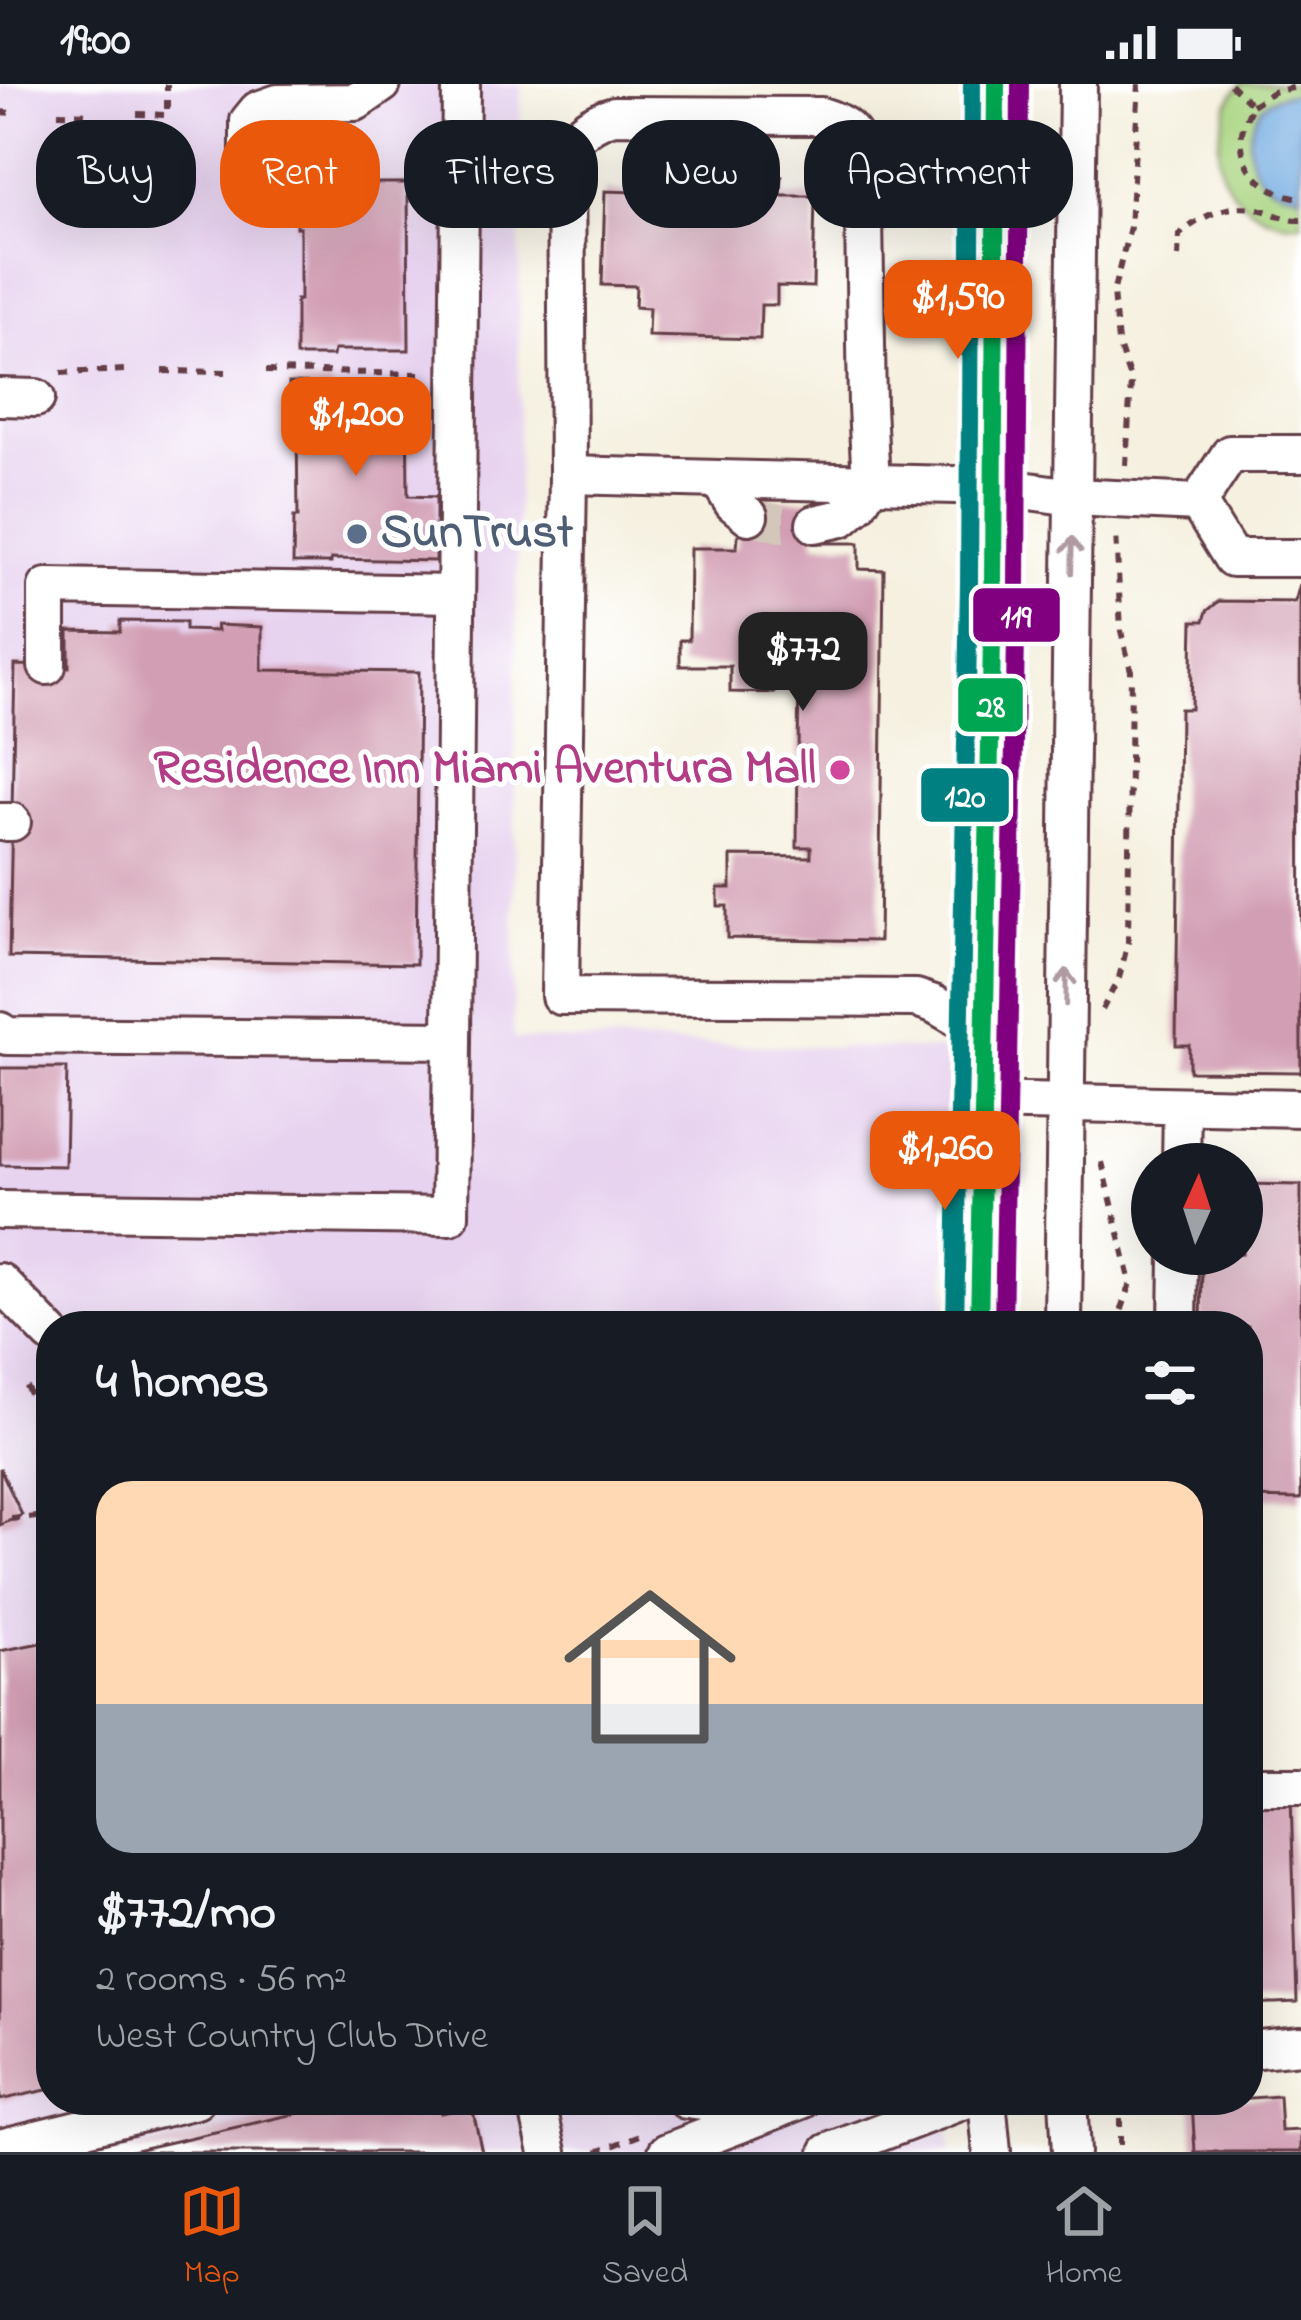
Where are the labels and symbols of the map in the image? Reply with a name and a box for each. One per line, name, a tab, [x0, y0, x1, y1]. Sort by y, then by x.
pin: $1,590	[860, 260, 1056, 362]
pin: $1,200	[258, 377, 454, 479]
place label: SunTrust	[381, 499, 574, 569]
marker: SunTrust	[344, 521, 370, 547]
one-way arrow	[1061, 536, 1083, 575]
line badge: 119	[971, 586, 1062, 644]
text: 119	[1001, 595, 1033, 643]
pin: $772	[732, 612, 874, 714]
line badge: 28	[956, 676, 1025, 734]
text: 28	[976, 685, 1006, 733]
place label: Residence Inn Miami Aventura Mall	[154, 735, 816, 805]
marker: Residence Inn Miami Aventura Mall	[827, 757, 853, 783]
line badge: 120	[919, 766, 1011, 824]
text: 120	[944, 775, 986, 823]
one-way arrow	[1055, 968, 1078, 1007]
pin: $1,260	[847, 1111, 1043, 1213]
north arrow	[1131, 1143, 1263, 1275]

